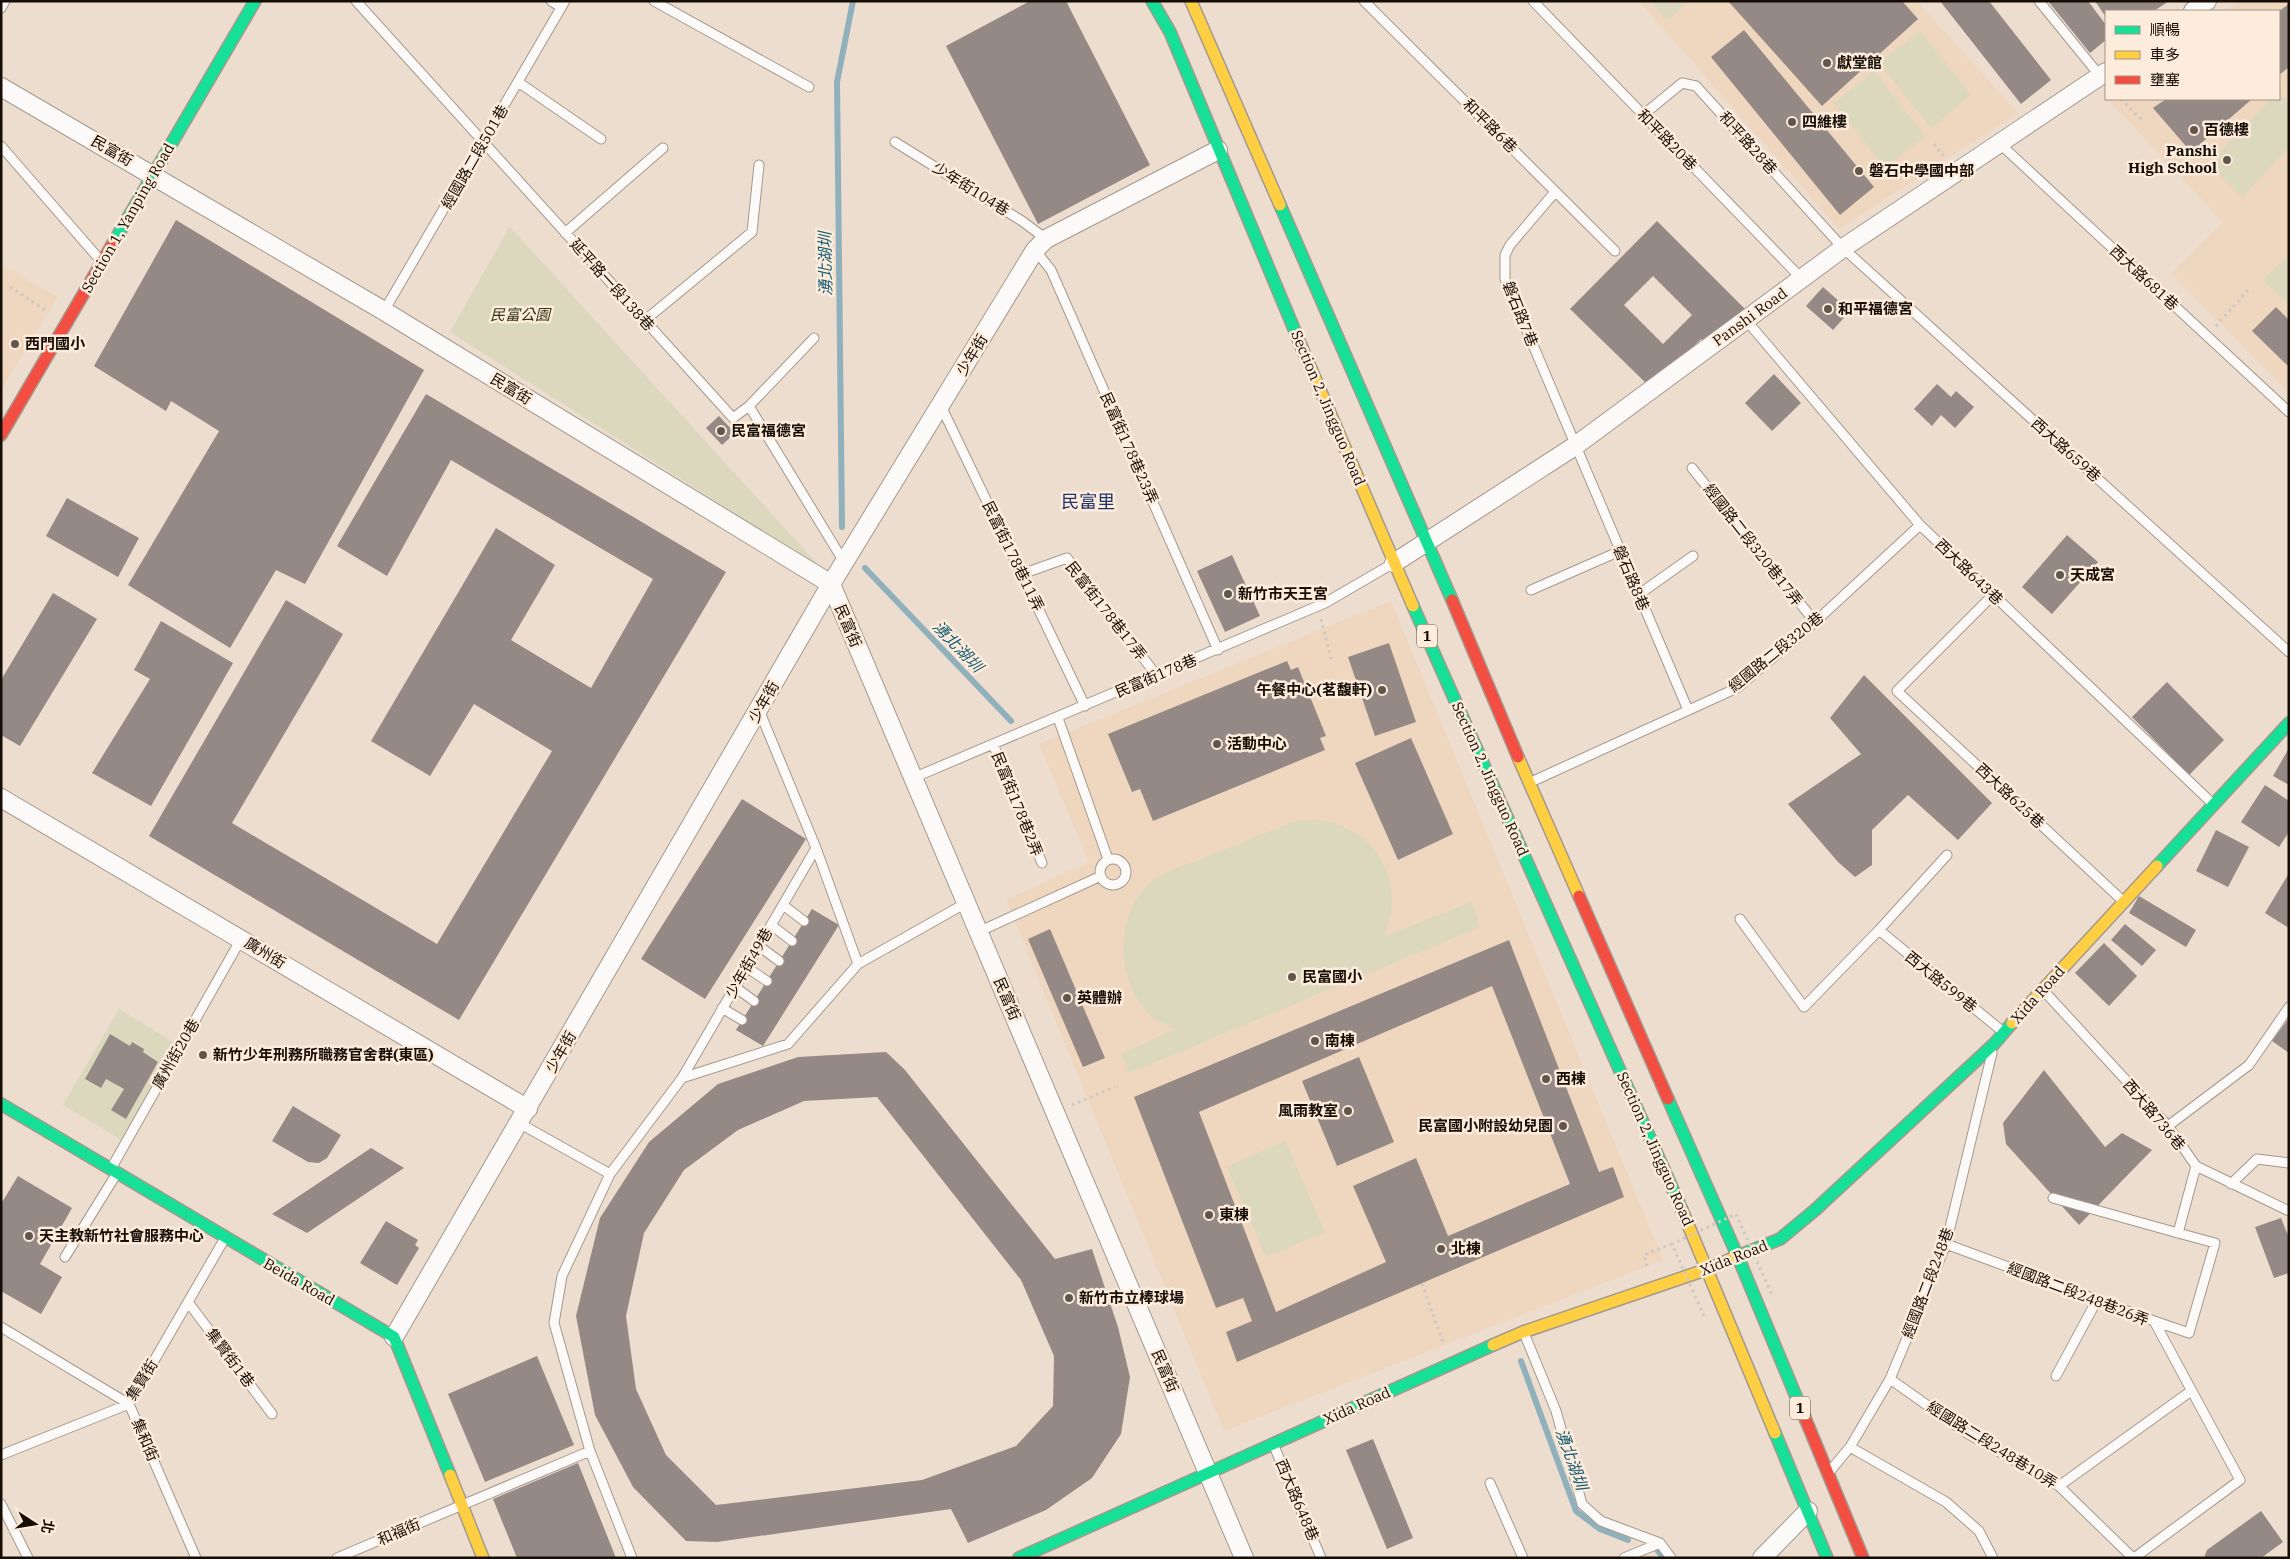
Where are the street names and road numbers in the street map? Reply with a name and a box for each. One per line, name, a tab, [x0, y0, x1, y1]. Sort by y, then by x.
street label: 和平路6巷	[1459, 95, 1521, 157]
street label: 經國路二段501巷	[437, 101, 512, 212]
street label: 和平路20巷	[1633, 105, 1701, 174]
street label: 和平路28巷	[1715, 107, 1782, 178]
street label: 民富街	[88, 131, 136, 170]
street label: Section 1, Yanping Road	[77, 139, 178, 296]
street label: 少年街104巷	[929, 157, 1013, 220]
street label: 延平路一段138巷	[566, 235, 659, 335]
street label: 西大路681巷	[2106, 241, 2183, 314]
street label: 磐石路7巷	[1499, 278, 1542, 349]
street label: Panshi Road	[1709, 283, 1791, 350]
street label: Section 2, Jingguo Road	[1287, 327, 1370, 488]
street label: 少年街	[952, 331, 991, 379]
street label: 民富街	[487, 369, 535, 408]
street label: 民富街178巷23弄	[1096, 389, 1163, 506]
street label: 西大路659巷	[2028, 413, 2105, 486]
street label: 經國路二段320巷17弄	[1700, 480, 1807, 610]
street label: 民富街178巷11弄	[979, 498, 1048, 614]
street label: 西大路643巷	[1931, 535, 2007, 609]
street label: 磐石路8巷	[1609, 542, 1654, 613]
street label: 民富街178巷17弄	[1062, 558, 1151, 664]
street label: 民富街	[831, 601, 866, 650]
street label: 經國路二段320巷	[1724, 607, 1827, 696]
road number: 1	[1417, 624, 1437, 648]
street label: 民富街178巷	[1112, 650, 1200, 701]
street label: 少年街	[744, 678, 783, 726]
street label: Section 2, Jingguo Road	[1448, 699, 1533, 859]
street label: 民富街178巷2弄	[988, 749, 1047, 859]
street label: 西大路625巷	[1972, 759, 2049, 832]
street label: 少年街49巷	[721, 924, 776, 1001]
street label: 廣州街	[241, 933, 289, 972]
street label: 西大路599巷	[1902, 947, 1981, 1016]
street label: Xida Road	[2007, 962, 2069, 1028]
street label: 民富街	[990, 974, 1025, 1023]
street label: 廣州街20巷	[148, 1015, 203, 1092]
street label: 少年街	[541, 1028, 580, 1076]
street label: Section 2, Jingguo Road	[1613, 1069, 1698, 1229]
street label: 西大路736巷	[2119, 1075, 2190, 1154]
street label: 經國路二段248巷	[1898, 1225, 1957, 1341]
street label: Xida Road	[1697, 1235, 1770, 1280]
street label: Beida Road	[260, 1253, 338, 1310]
street label: 經國路二段248巷26弄	[2005, 1258, 2152, 1329]
street label: 集賢街1巷	[202, 1324, 259, 1391]
street label: 民富街	[1148, 1346, 1183, 1395]
street label: 集賢街	[122, 1356, 162, 1404]
street label: Xida Road	[1320, 1382, 1393, 1429]
road number: 1	[1790, 1396, 1810, 1420]
street label: 經國路二段248巷10弄	[1924, 1397, 2061, 1492]
street label: 集和街	[128, 1415, 163, 1464]
street label: 西大路648巷	[1272, 1456, 1323, 1544]
street label: 和福街	[374, 1514, 423, 1549]

